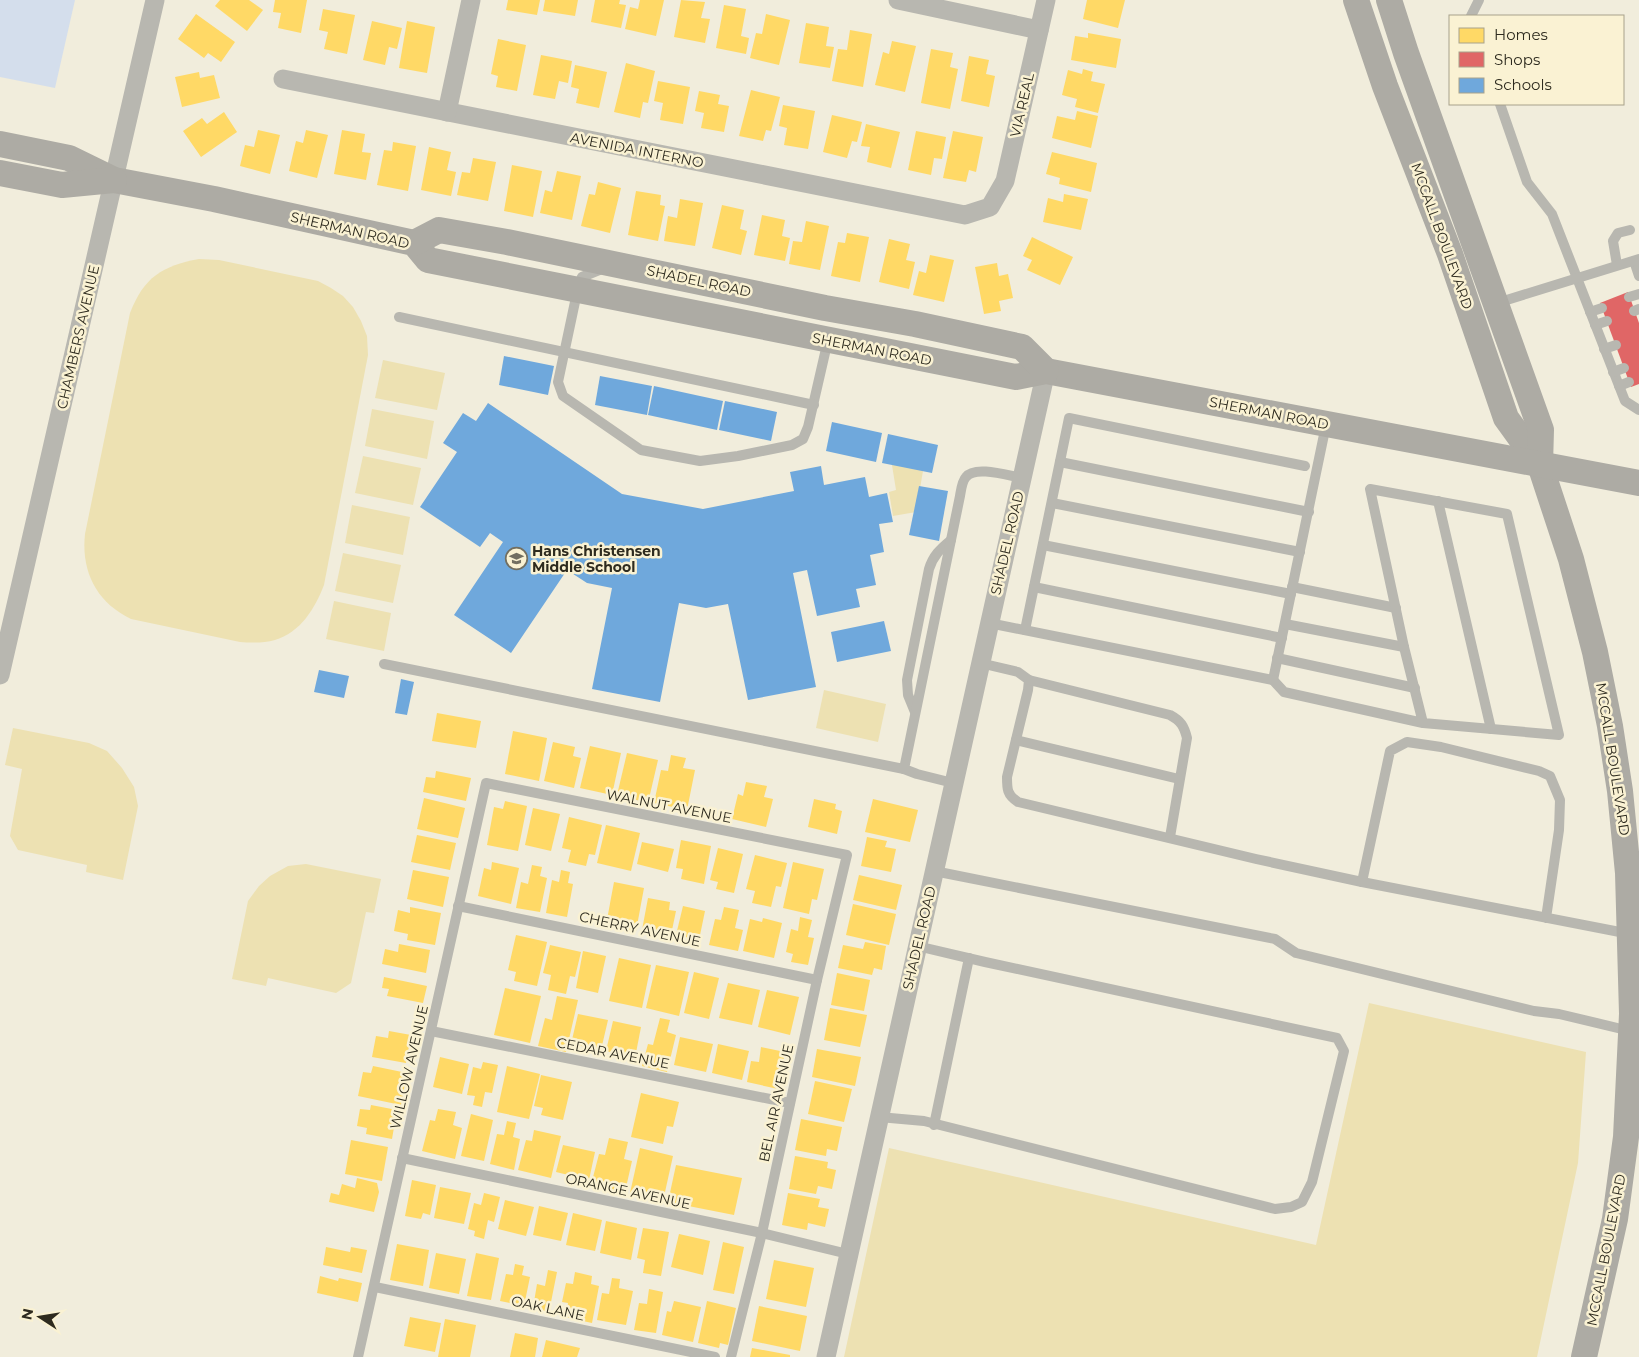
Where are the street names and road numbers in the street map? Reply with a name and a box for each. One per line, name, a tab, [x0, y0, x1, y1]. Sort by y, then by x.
street label: VIA REAL	[1006, 70, 1038, 139]
street label: AVENIDA INTERNO	[569, 128, 705, 172]
street label: MCCALL BOULEVARD	[1407, 160, 1477, 312]
street label: SHERMAN ROAD	[289, 208, 411, 252]
street label: SHADEL ROAD	[645, 261, 753, 301]
street label: CHAMBERS AVENUE	[53, 263, 103, 411]
street label: SHERMAN ROAD	[811, 329, 933, 369]
street label: SHERMAN ROAD	[1208, 393, 1330, 433]
street label: SHADEL ROAD	[986, 489, 1028, 597]
street label: MCCALL BOULEVARD	[1592, 681, 1634, 837]
street label: WALNUT AVENUE	[605, 785, 733, 827]
street label: SHADEL ROAD	[898, 884, 940, 992]
street label: CHERRY AVENUE	[578, 907, 702, 951]
street label: WILLOW AVENUE	[386, 1003, 432, 1131]
street label: CEDAR AVENUE	[555, 1033, 671, 1073]
street label: BEL AIR AVENUE	[755, 1042, 797, 1164]
street label: ORANGE AVENUE	[564, 1169, 692, 1213]
street label: MCCALL BOULEVARD	[1582, 1172, 1630, 1328]
street label: OAK LANE	[510, 1291, 586, 1325]

